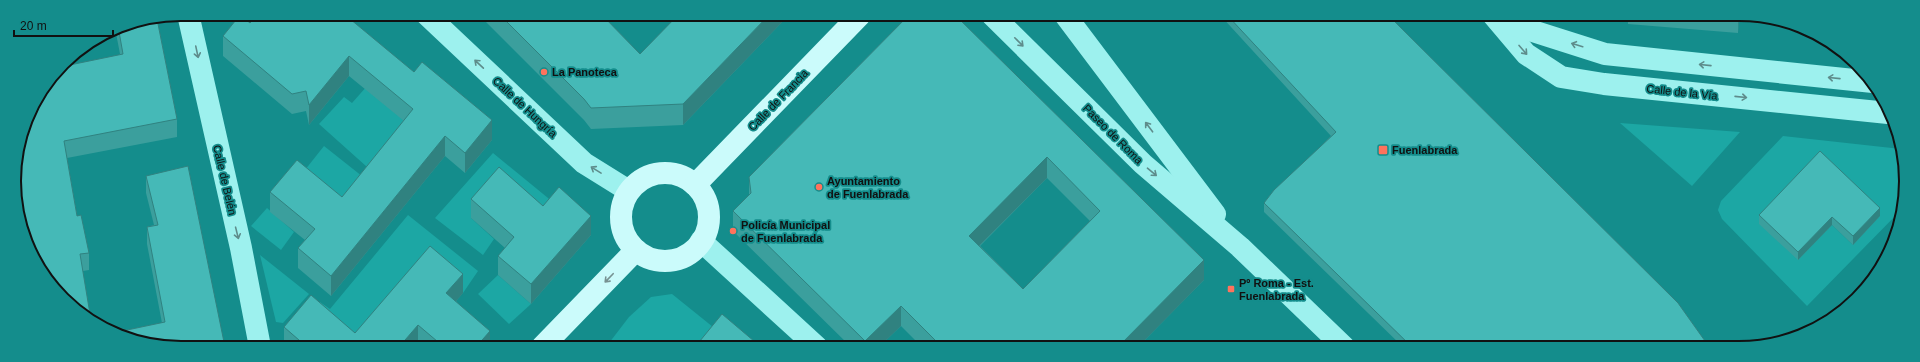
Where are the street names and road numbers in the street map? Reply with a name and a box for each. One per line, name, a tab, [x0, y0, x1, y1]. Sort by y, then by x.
street label: Calle de Francia	[746, 66, 811, 133]
street label: Calle de Hungría	[491, 74, 560, 140]
street label: Calle de la Vía	[1646, 82, 1719, 102]
street label: Paseo de Roma	[1081, 102, 1146, 167]
street label: Calle de Belén	[211, 144, 239, 216]

